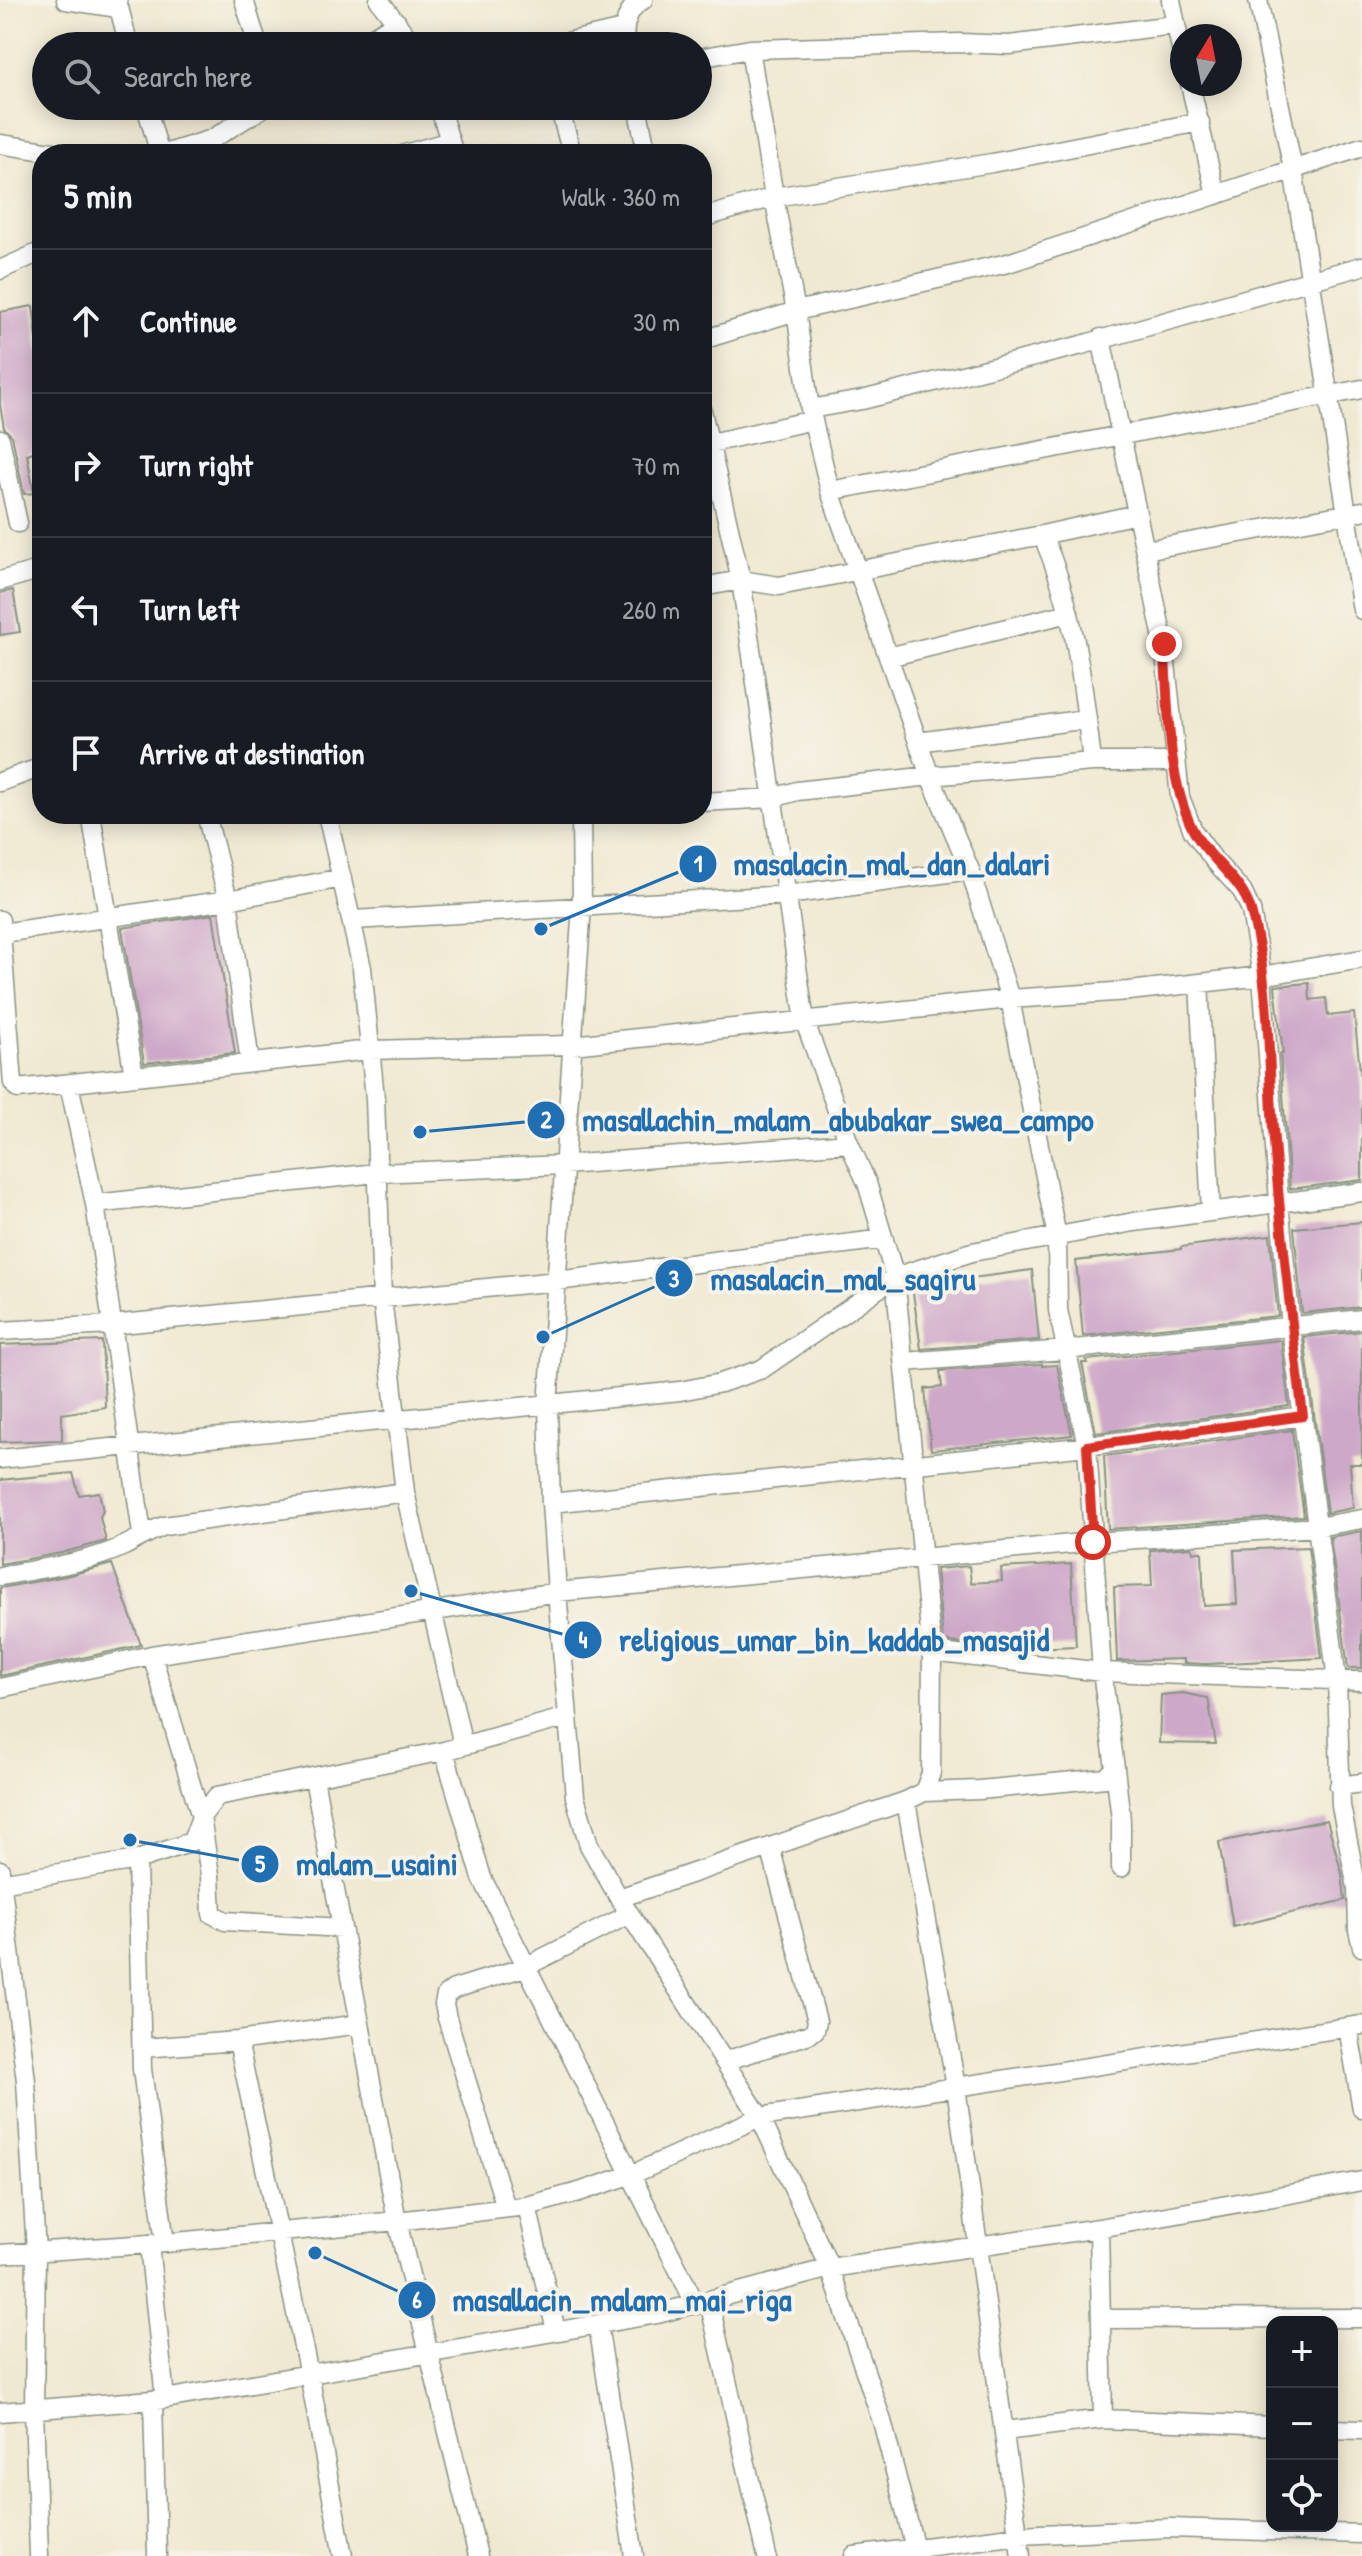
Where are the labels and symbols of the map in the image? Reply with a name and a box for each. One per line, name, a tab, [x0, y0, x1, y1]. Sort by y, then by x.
north arrow	[1170, 24, 1242, 96]
route end	[1146, 626, 1182, 662]
callout: masalacin_mal_dan_dalari	[678, 836, 1067, 892]
text: masalacin_mal_dan_dalari	[734, 842, 1050, 885]
text: 1	[694, 847, 703, 879]
callout: masallachin_malam_abubakar_swea_campo	[526, 1092, 1110, 1148]
text: masallachin_malam_abubakar_swea_campo	[582, 1098, 1094, 1142]
text: 2	[540, 1103, 552, 1135]
callout: masalacin_mal_sagiru	[654, 1250, 991, 1306]
text: masalacin_mal_sagiru	[710, 1257, 976, 1301]
text: 3	[669, 1262, 680, 1294]
route start	[1075, 1524, 1111, 1560]
callout: religious_umar_bin_kaddab_masajid	[563, 1612, 1066, 1668]
text: religious_umar_bin_kaddab_masajid	[619, 1618, 1050, 1662]
text: 4	[579, 1623, 588, 1655]
callout: malam_usaini	[240, 1836, 474, 1892]
text: malam_usaini	[296, 1842, 458, 1885]
text: 5	[255, 1847, 266, 1879]
callout: masallacin_malam_mai_riga	[397, 2272, 808, 2328]
text: masallacin_malam_mai_riga	[452, 2278, 792, 2322]
text: 6	[412, 2283, 422, 2315]

